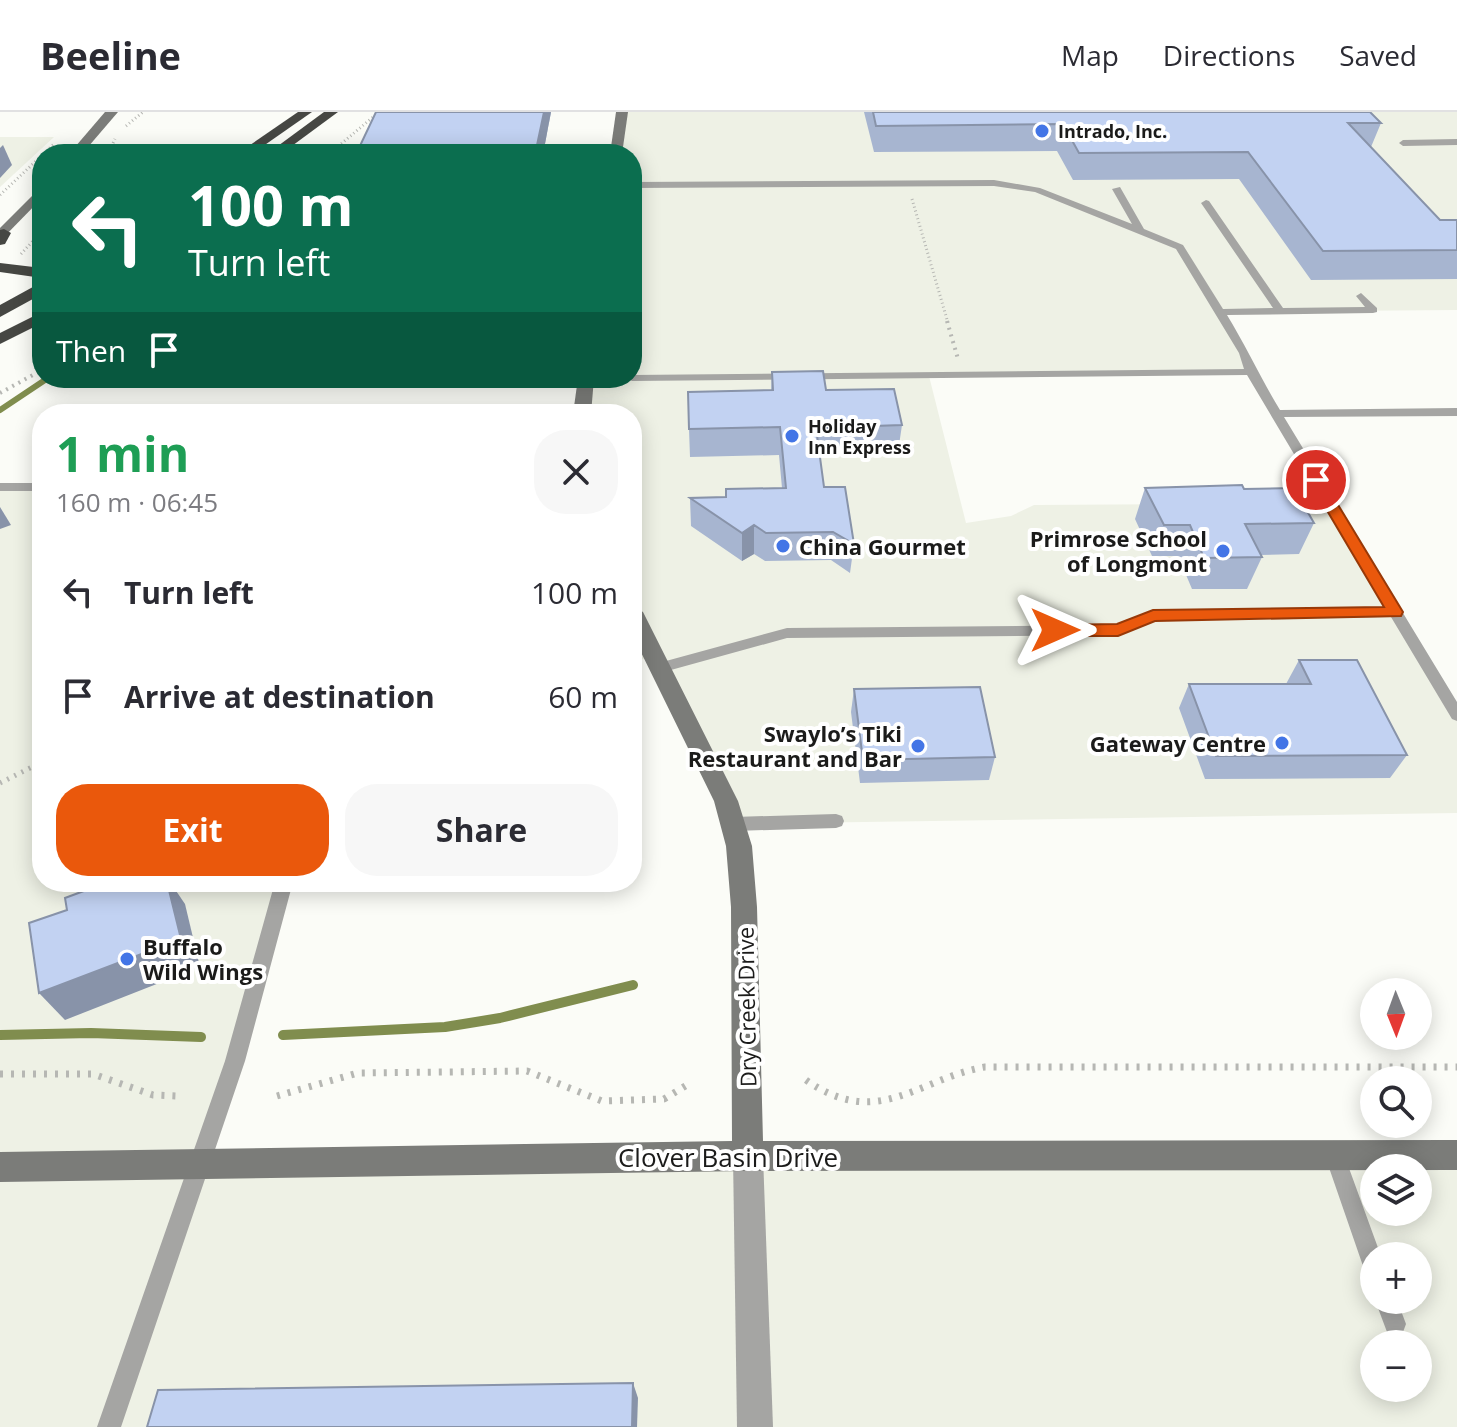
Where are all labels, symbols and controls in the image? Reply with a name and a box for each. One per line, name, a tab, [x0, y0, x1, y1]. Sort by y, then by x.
text: Beeline	[40, 29, 181, 81]
text: Map	[1061, 36, 1119, 74]
text: Directions	[1163, 36, 1295, 74]
text: Saved	[1339, 36, 1417, 74]
place label: Intrado, Inc.	[1058, 119, 1167, 143]
marker: Intrado, Inc.	[1033, 122, 1051, 140]
text: 100 m	[188, 166, 354, 242]
icon: left	[56, 176, 160, 280]
text: Turn left	[188, 238, 330, 287]
icon: arrive	[142, 328, 186, 372]
text: Then	[56, 330, 126, 371]
place label: Holiday Inn Express	[808, 414, 911, 459]
text: 1 min	[56, 421, 189, 486]
marker: Holiday Inn Express	[783, 427, 801, 445]
button: close	[534, 430, 618, 514]
pin	[1282, 446, 1350, 514]
icon: arrive	[1294, 458, 1338, 502]
text: 160 m · 06:45	[56, 484, 218, 520]
place label: Primrose School of Longmont	[1030, 523, 1207, 578]
place label: China Gourmet	[799, 531, 966, 561]
marker: China Gourmet	[774, 537, 792, 555]
marker: Primrose School of Longmont	[1214, 542, 1232, 560]
icon: left	[56, 570, 100, 614]
text: Turn left	[124, 572, 254, 613]
text: 100 m	[531, 572, 618, 613]
position arrow	[1013, 588, 1097, 672]
icon: arrive	[56, 674, 100, 718]
text: Arrive at destination	[124, 676, 435, 717]
text: 60 m	[548, 676, 618, 717]
place label: Swaylo’s Tiki Restaurant and Bar	[688, 718, 902, 773]
place label: Gateway Centre	[1090, 728, 1266, 758]
marker: Gateway Centre	[1273, 734, 1291, 752]
marker: Swaylo’s Tiki Restaurant and Bar	[909, 737, 927, 755]
button: Exit	[56, 784, 329, 876]
button: Share	[345, 784, 618, 876]
street label: Dry Creek Drive	[730, 927, 762, 1087]
place label: Buffalo Wild Wings	[143, 931, 263, 986]
marker: Buffalo Wild Wings	[118, 950, 136, 968]
north arrow	[1360, 978, 1432, 1050]
map controls	[1360, 978, 1432, 1402]
button: search	[1360, 1066, 1432, 1138]
street label: Clover Basin Drive	[618, 1139, 838, 1175]
button: layers	[1360, 1154, 1432, 1226]
button: +	[1360, 1242, 1432, 1314]
button: −	[1360, 1330, 1432, 1402]

